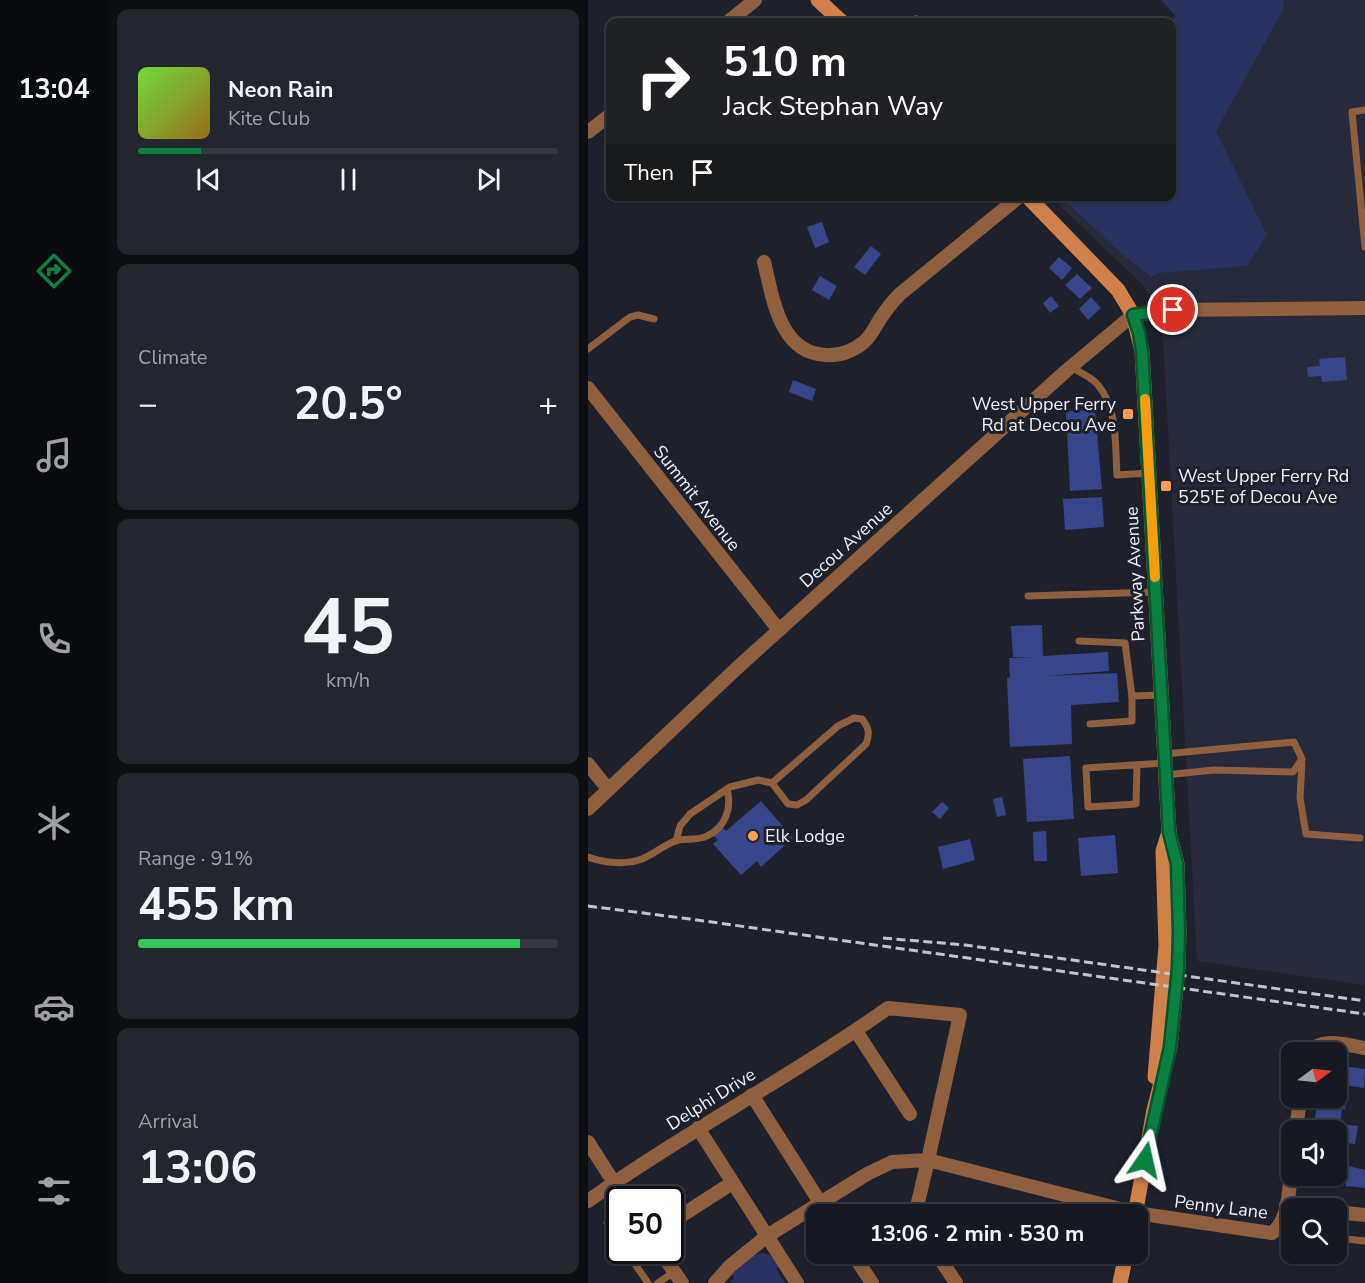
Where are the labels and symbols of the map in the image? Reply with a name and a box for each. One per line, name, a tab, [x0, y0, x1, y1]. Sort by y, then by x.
pin	[1147, 284, 1198, 335]
place label: West Upper Ferry Rd at Decou Ave	[972, 392, 1117, 437]
marker: West Upper Ferry Rd at Decou Ave	[1121, 407, 1135, 421]
street label: Summit Avenue	[648, 440, 746, 556]
place label: West Upper Ferry Rd 525'E of Decou Ave	[1178, 464, 1349, 509]
marker: West Upper Ferry Rd 525'E of Decou Ave	[1159, 479, 1173, 493]
street label: Decou Avenue	[794, 497, 898, 593]
street label: Parkway Avenue	[1119, 506, 1151, 642]
place label: Elk Lodge	[765, 824, 845, 848]
marker: Elk Lodge	[746, 829, 760, 843]
north arrow	[1281, 1042, 1347, 1108]
street label: Delphi Drive	[662, 1062, 760, 1136]
position arrow	[1113, 1128, 1177, 1192]
speed limit sign: 50	[606, 1186, 684, 1264]
street label: Penny Lane	[1173, 1189, 1269, 1225]

